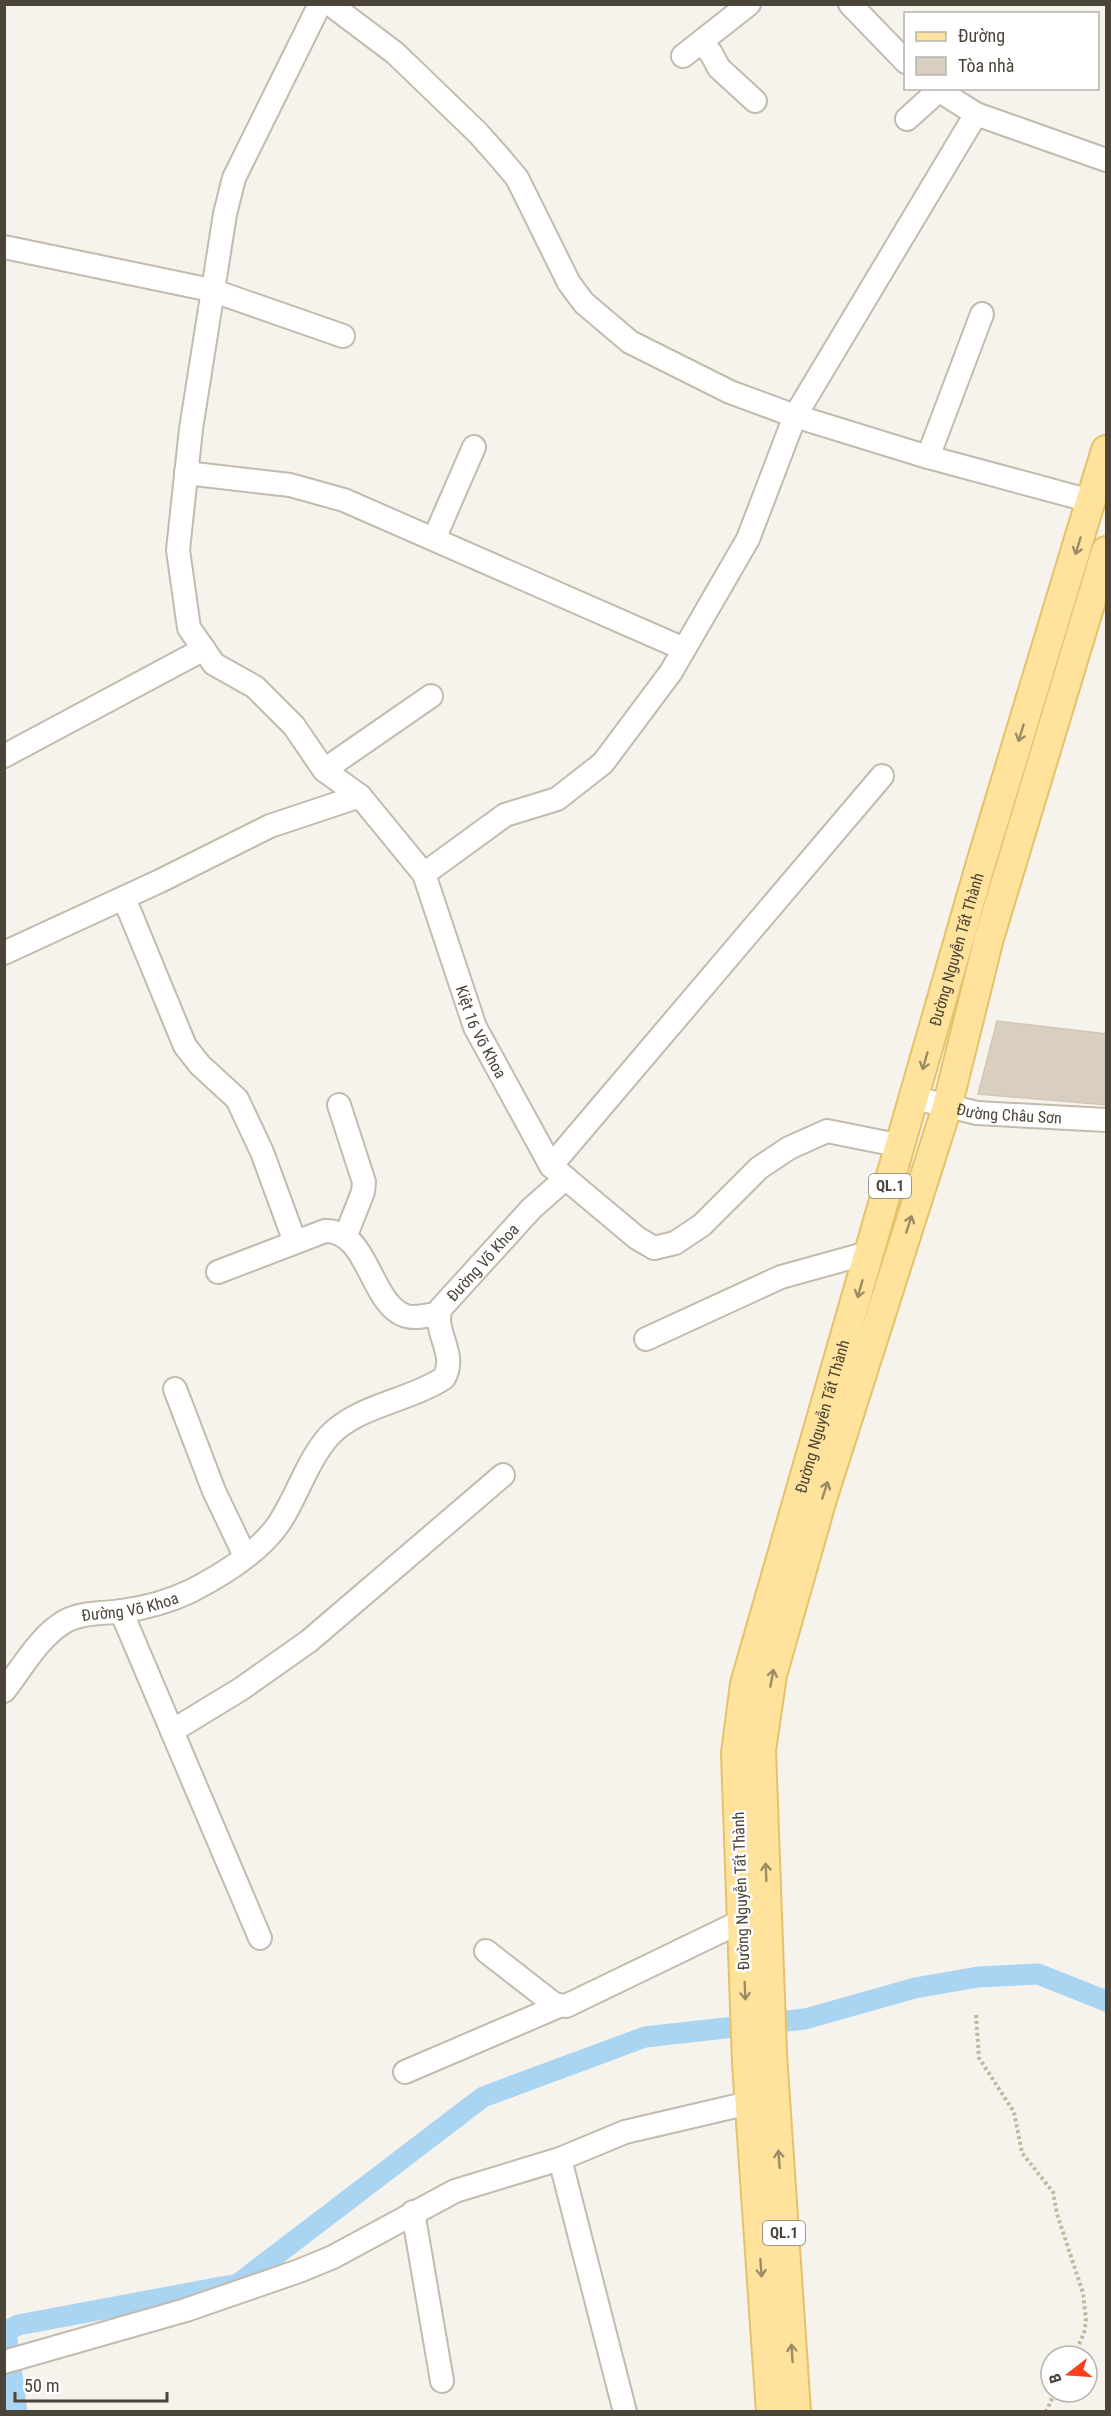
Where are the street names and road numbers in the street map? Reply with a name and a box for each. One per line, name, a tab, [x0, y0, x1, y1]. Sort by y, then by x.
street label: Đường Nguyễn Tất Thành	[925, 870, 987, 1028]
street label: Kiệt 16 Võ Khoa	[452, 983, 511, 1082]
street label: Đường Châu Sơn	[955, 1099, 1062, 1127]
road number: QL.1	[869, 1174, 911, 1198]
street label: Đường Võ Khoa	[443, 1220, 523, 1305]
street label: Đường Nguyễn Tất Thành	[791, 1338, 853, 1495]
street label: Đường Võ Khoa	[80, 1588, 181, 1625]
street label: Đường Nguyễn Tất Thành	[729, 1811, 753, 1971]
road number: QL.1	[763, 2221, 805, 2245]

